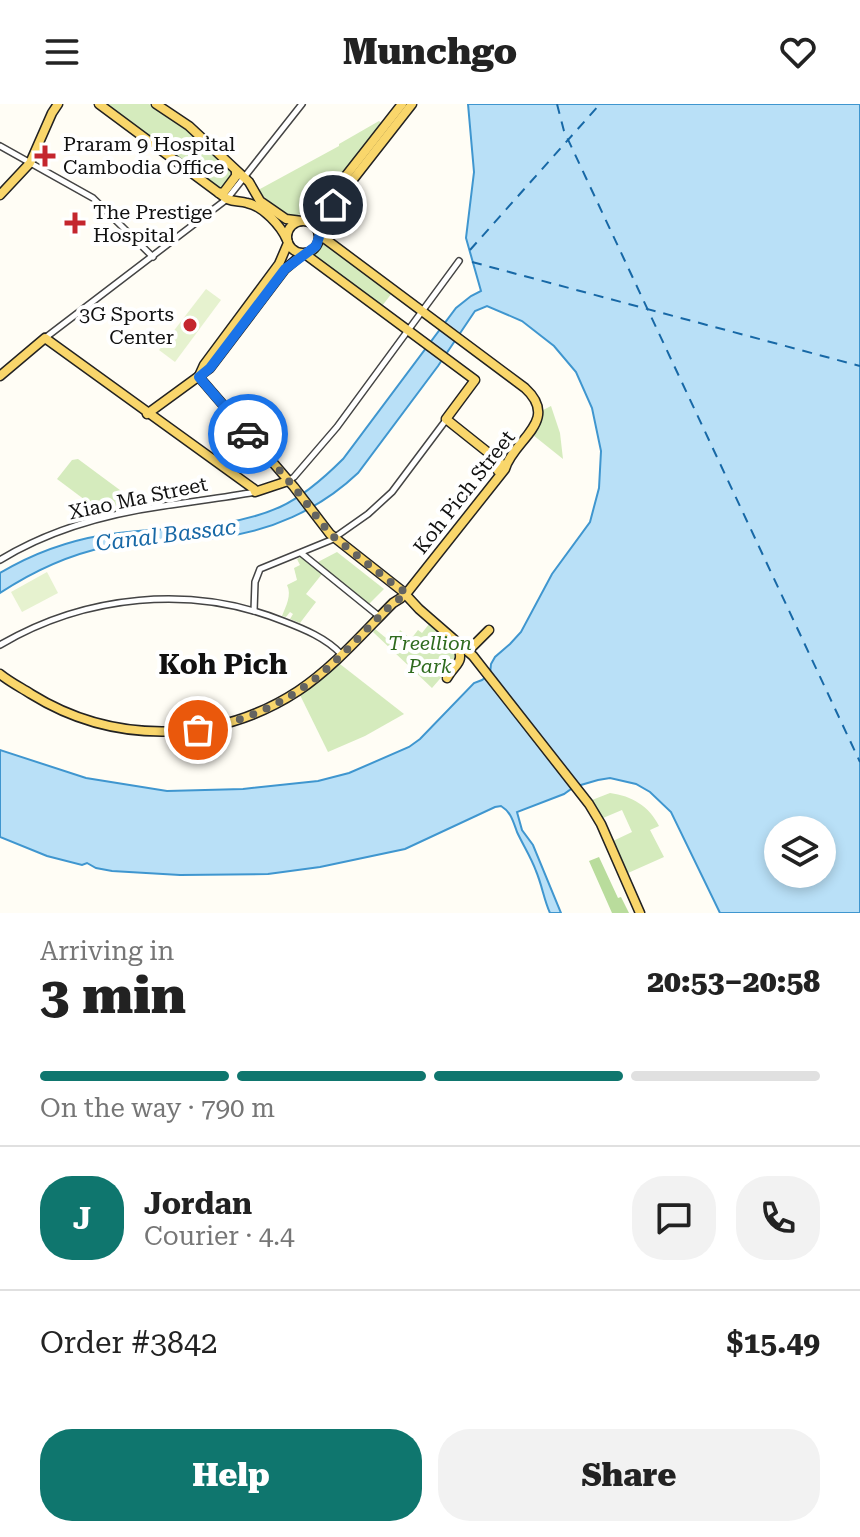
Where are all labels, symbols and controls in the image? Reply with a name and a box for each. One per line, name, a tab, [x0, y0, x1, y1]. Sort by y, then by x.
icon: menu	[40, 30, 84, 74]
icon: heart	[776, 30, 820, 74]
text: Munchgo	[343, 31, 517, 73]
place label: Praram 9 Hospital Cambodia Office	[63, 132, 235, 179]
marker: Praram 9 Hospital Cambodia Office	[34, 145, 56, 167]
pin	[299, 171, 367, 239]
icon: home	[311, 183, 355, 227]
place label: The Prestige Hospital	[93, 200, 212, 247]
marker: The Prestige Hospital	[64, 212, 86, 234]
place label: 3G Sports Center	[79, 302, 174, 349]
marker: 3G Sports Center	[181, 316, 199, 334]
courier	[208, 394, 288, 474]
icon: car	[226, 412, 270, 456]
street label: Koh Pich Street	[408, 425, 520, 559]
street label: Xiao Ma Street	[66, 471, 210, 524]
water label: Canal Bassac	[94, 514, 238, 556]
park label: Treellion Park	[388, 631, 472, 678]
district label: Koh Pich	[159, 648, 288, 681]
pin	[164, 696, 232, 764]
icon: bag	[176, 708, 220, 752]
map controls	[764, 816, 836, 888]
button: layers	[764, 816, 836, 888]
text: Arriving in	[40, 936, 174, 966]
text: 20:53–20:58	[647, 964, 820, 999]
text: 3 min	[40, 965, 186, 1026]
text: On the way · 790 m	[40, 1093, 275, 1123]
button: chat	[632, 1176, 716, 1260]
button: phone	[736, 1176, 820, 1260]
text: Jordan	[144, 1186, 252, 1221]
text: J	[73, 1201, 91, 1236]
text: Courier · 4.4	[144, 1221, 294, 1251]
text: Order #3842	[40, 1325, 218, 1360]
text: $15.49	[727, 1325, 820, 1360]
button: Help	[40, 1429, 422, 1521]
button: Share	[438, 1429, 820, 1521]

